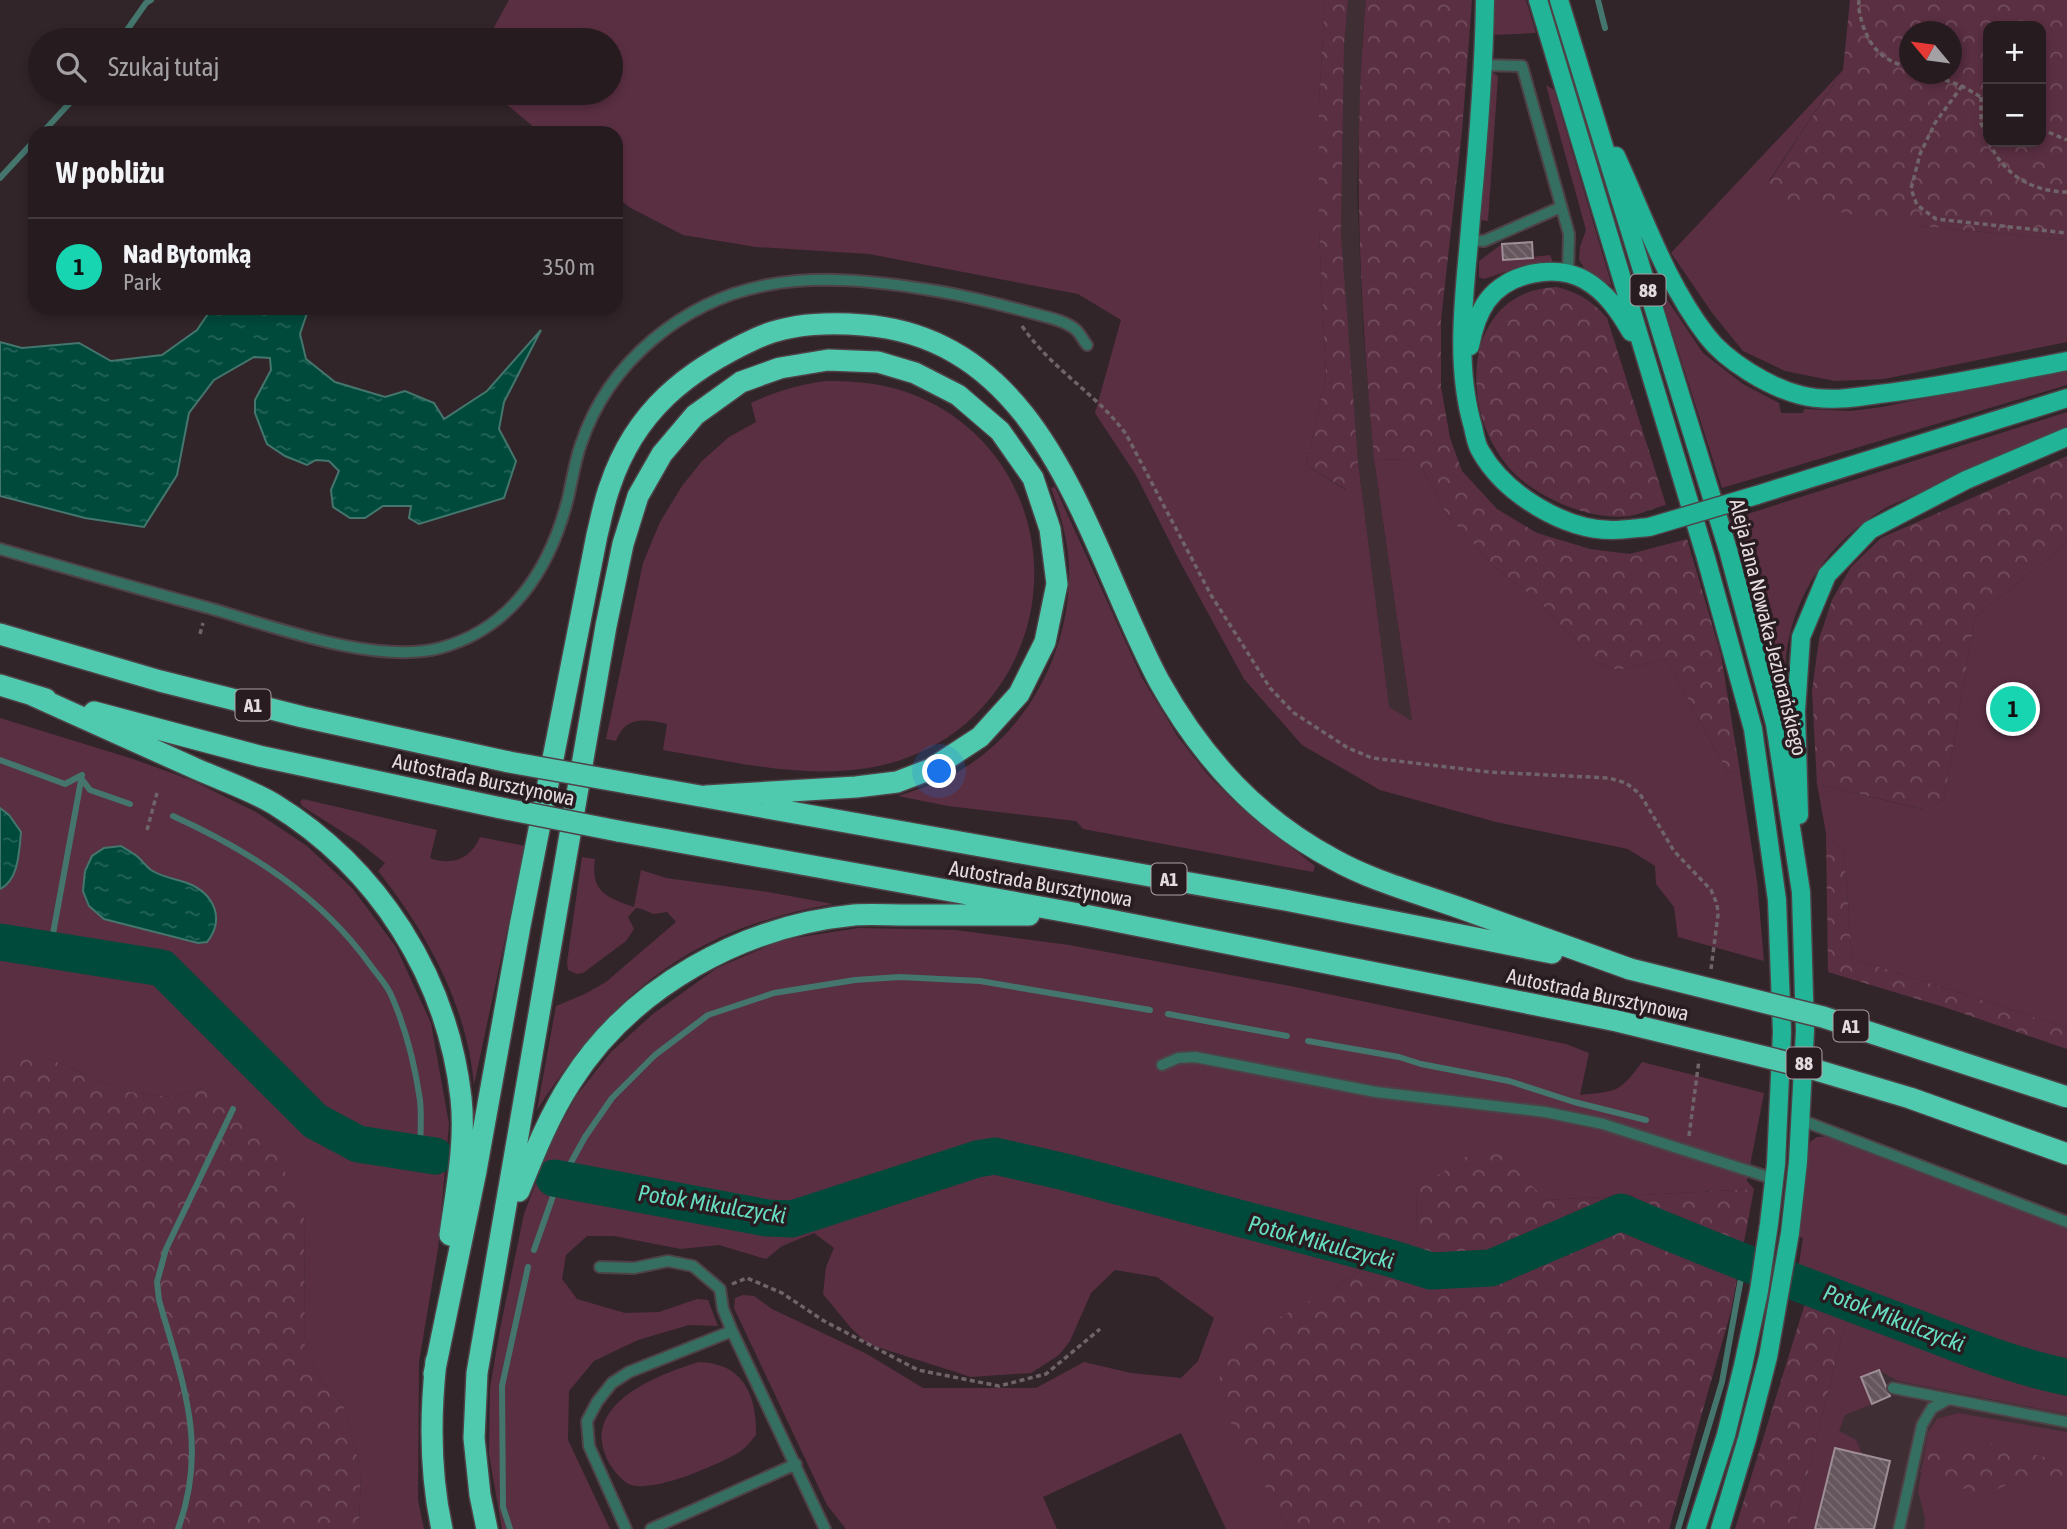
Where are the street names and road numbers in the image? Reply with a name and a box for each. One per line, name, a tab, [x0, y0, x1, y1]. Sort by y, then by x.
road number: 88	[1630, 274, 1666, 306]
street label: Aleja Jana Nowaka-Jeziorańskiego	[1725, 496, 1813, 758]
road number: A1	[236, 690, 270, 720]
street label: Autostrada Bursztynowa	[391, 748, 577, 810]
street label: Autostrada Bursztynowa	[948, 855, 1134, 911]
road number: A1	[1152, 864, 1186, 894]
street label: Autostrada Bursztynowa	[1505, 963, 1691, 1025]
road number: A1	[1834, 1010, 1868, 1042]
road number: 88	[1786, 1048, 1822, 1078]

